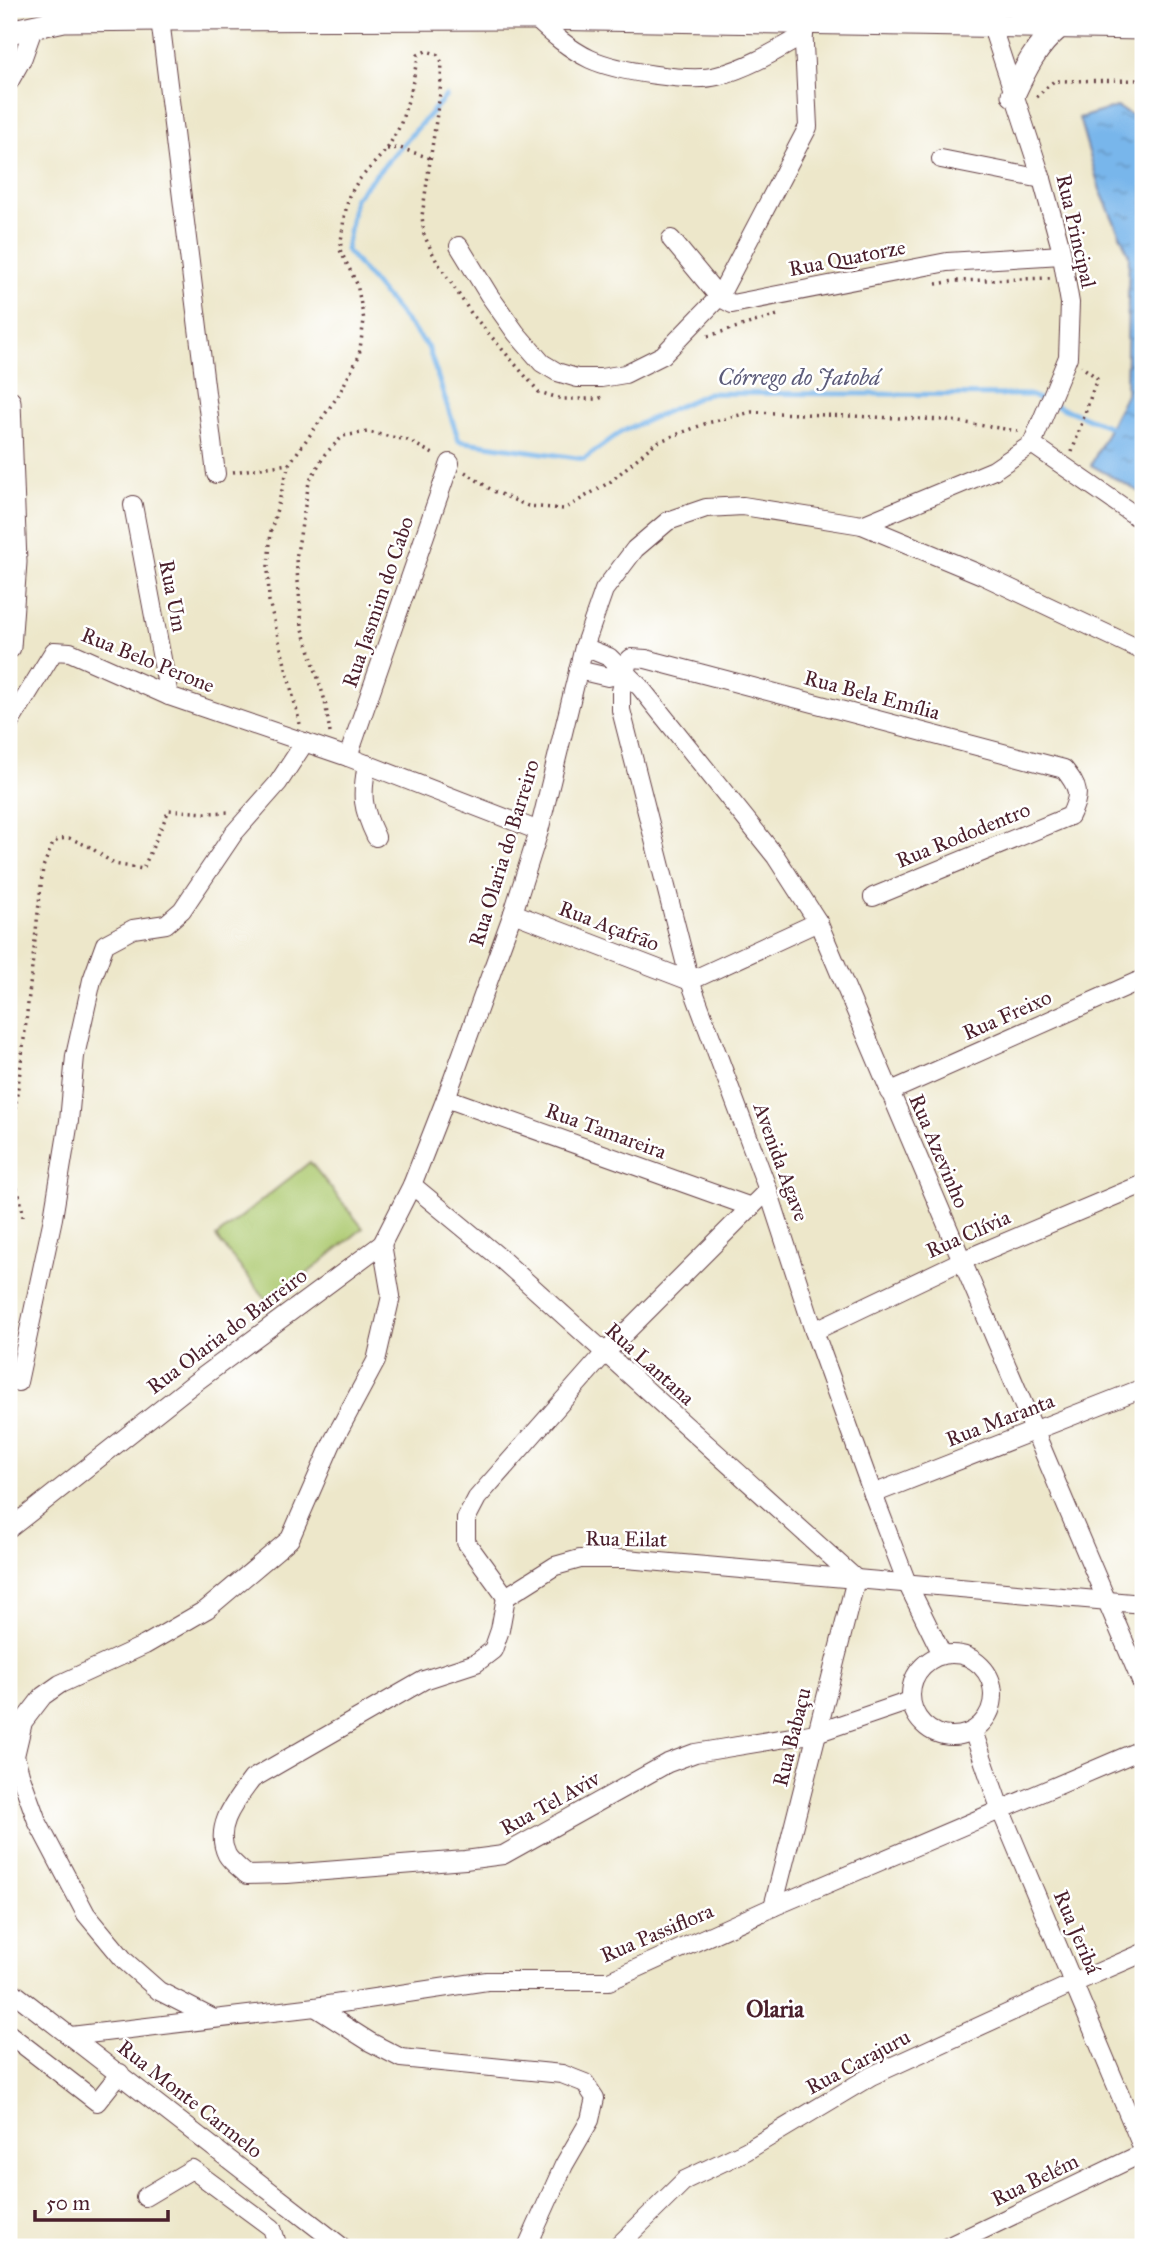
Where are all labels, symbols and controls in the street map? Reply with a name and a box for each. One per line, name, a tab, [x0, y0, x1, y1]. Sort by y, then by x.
street label: Rua Principal	[1050, 172, 1102, 291]
street label: Rua Quatorze	[786, 234, 908, 282]
water label: Córrego do Jatobá	[718, 363, 883, 391]
street label: Rua Jasmim do Cabo	[337, 513, 420, 691]
street label: Rua Um	[153, 558, 193, 635]
street label: Rua Belo Perone	[78, 621, 219, 699]
street label: Rua Bela Emília	[801, 664, 943, 726]
street label: Rua Olaria do Barreiro	[463, 756, 545, 950]
street label: Rua Rododentro	[892, 796, 1034, 874]
street label: Rua Açafrão	[555, 895, 663, 957]
street label: Rua Freixo	[959, 984, 1056, 1046]
street label: Rua Azevinho	[903, 1090, 975, 1212]
street label: Rua Tamareira	[542, 1097, 670, 1165]
street label: Avenida Agave	[747, 1098, 815, 1225]
street label: Rua Clívia	[922, 1204, 1014, 1264]
street label: Rua Olaria do Barreiro	[142, 1262, 312, 1400]
street label: Rua Lantana	[600, 1317, 700, 1411]
street label: Rua Maranta	[942, 1387, 1058, 1453]
street label: Rua Eilat	[585, 1525, 668, 1553]
street label: Rua Babaçu	[767, 1685, 817, 1789]
street label: Rua Tel Aviv	[496, 1765, 605, 1841]
street label: Rua Jeribá	[1048, 1886, 1106, 1978]
street label: Rua Passiflora	[597, 1898, 717, 1968]
district label: Olaria	[746, 1995, 805, 2023]
street label: Rua Carajuru	[801, 2024, 915, 2100]
street label: Rua Monte Carmelo	[112, 2034, 268, 2164]
street label: Rua Belém	[987, 2148, 1083, 2212]
scale bar	[35, 2179, 168, 2223]
text: 50 m	[46, 2190, 91, 2216]

